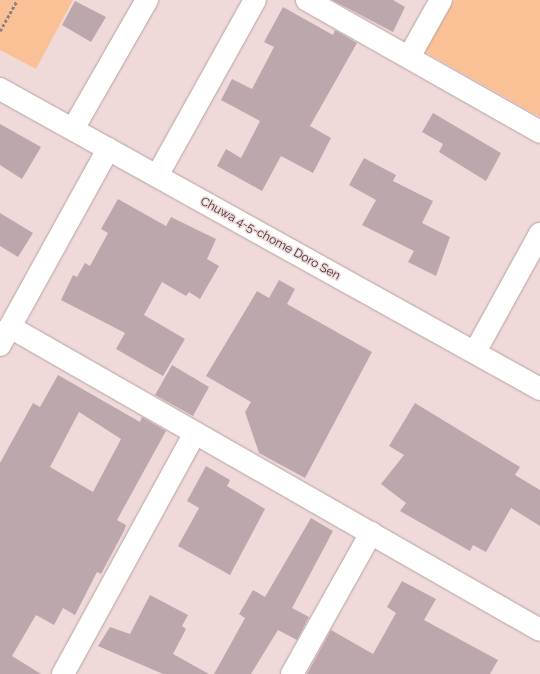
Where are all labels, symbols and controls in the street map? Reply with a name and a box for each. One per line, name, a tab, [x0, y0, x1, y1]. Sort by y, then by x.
street label: Chuwa 4-5-chome Doro Sen	[197, 194, 343, 284]

